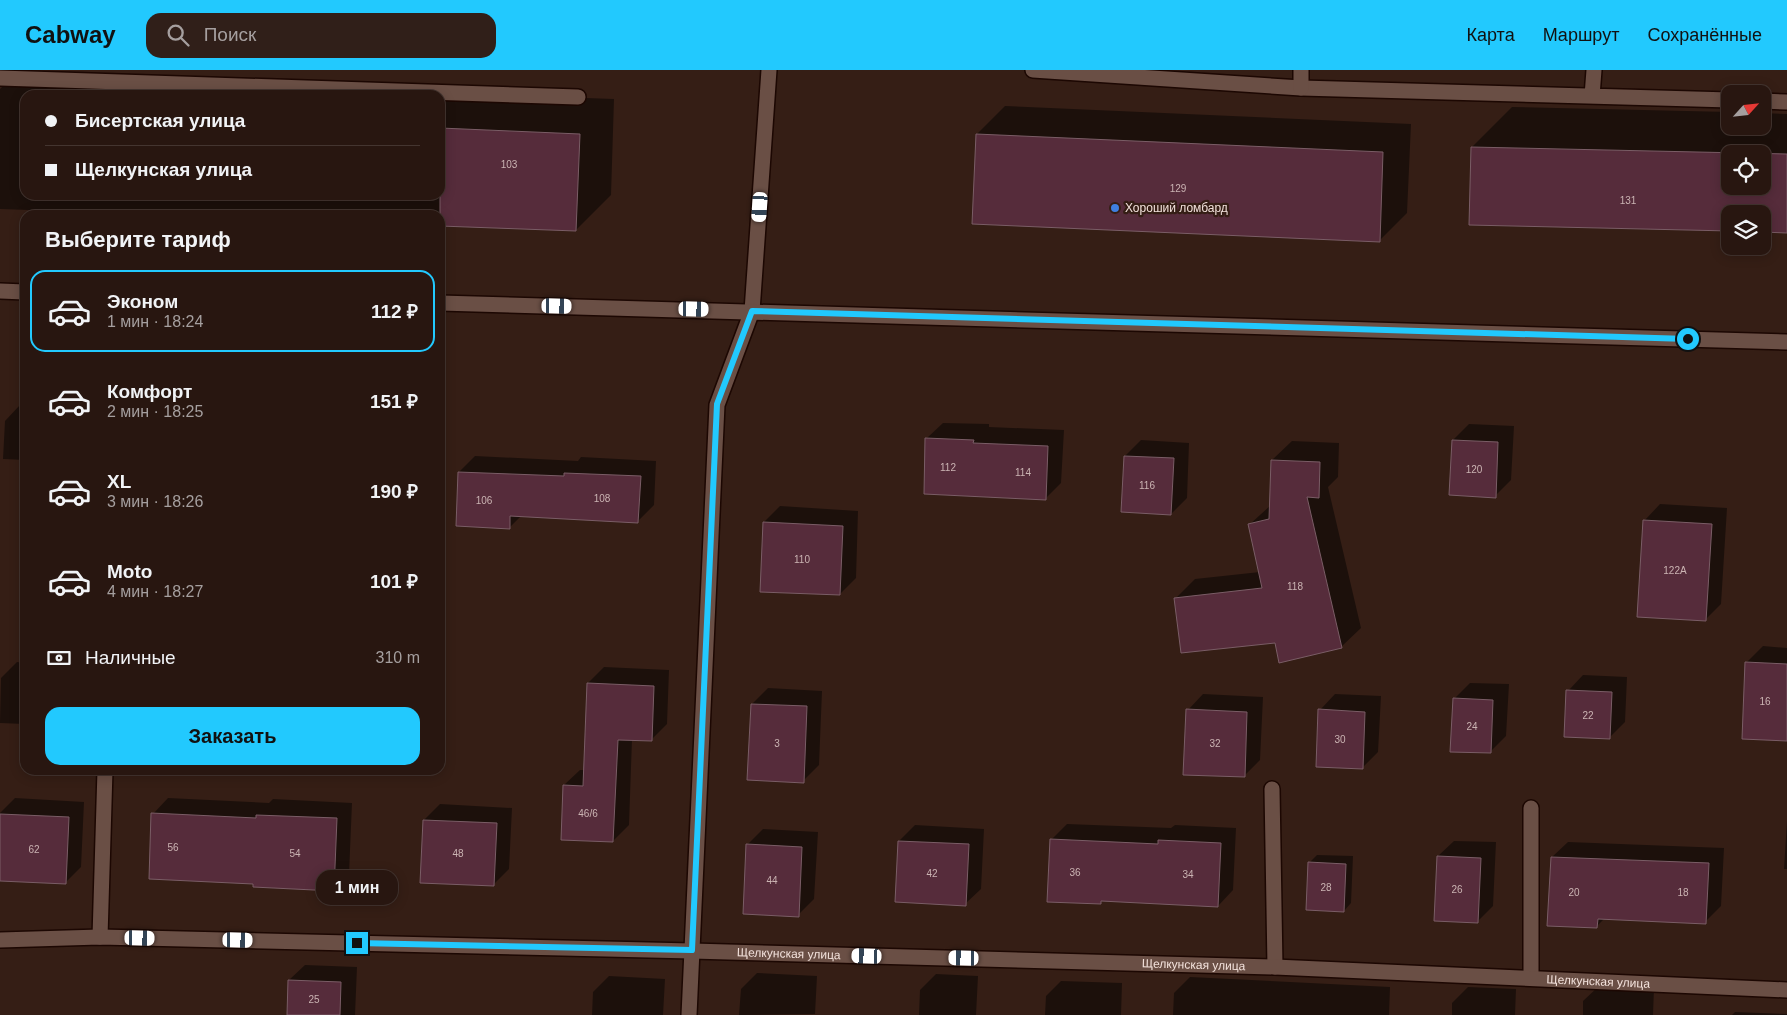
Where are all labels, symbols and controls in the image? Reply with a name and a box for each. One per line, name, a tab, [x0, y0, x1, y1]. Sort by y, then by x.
search box	[146, 13, 496, 58]
text: Cabway	[25, 21, 116, 48]
icon: search	[164, 21, 192, 49]
text: Поиск	[204, 24, 256, 45]
text: Карта	[1467, 25, 1515, 45]
text: Маршрут	[1543, 25, 1619, 45]
text: Сохранённые	[1647, 25, 1762, 45]
north arrow	[1721, 85, 1771, 135]
map controls	[1721, 85, 1771, 255]
text: Бисертская улица	[75, 110, 245, 131]
button: locate	[1721, 145, 1771, 195]
text: Щелкунская улица	[75, 159, 252, 180]
house number: 103	[501, 159, 518, 170]
house number: 129	[1170, 183, 1187, 194]
car	[751, 192, 768, 222]
house number: 131	[1620, 195, 1637, 206]
place label: Хороший ломбард	[1125, 201, 1228, 215]
marker: Хороший ломбард	[1109, 202, 1121, 214]
button: layers	[1721, 205, 1771, 255]
text: Выберите тариф	[45, 227, 231, 252]
icon: car	[47, 289, 92, 334]
text: Эконом	[107, 291, 178, 312]
car	[541, 298, 572, 314]
text: 112 ₽	[371, 301, 418, 322]
car	[678, 301, 709, 317]
text: 1 мин · 18:24	[107, 313, 203, 330]
route start	[1677, 328, 1699, 350]
icon: car	[47, 379, 92, 424]
text: Комфорт	[107, 381, 192, 402]
text: 151 ₽	[370, 391, 418, 412]
text: 2 мин · 18:25	[107, 403, 203, 420]
house number: 112	[940, 462, 956, 473]
house number: 120	[1466, 464, 1483, 475]
house number: 114	[1015, 467, 1031, 478]
icon: car	[47, 469, 92, 514]
text: XL	[107, 471, 131, 492]
house number: 116	[1139, 480, 1155, 491]
text: 190 ₽	[370, 481, 418, 502]
text: 3 мин · 18:26	[107, 493, 203, 510]
house number: 108	[594, 493, 611, 504]
house number: 106	[476, 495, 493, 506]
house number: 110	[794, 554, 810, 565]
icon: car	[47, 559, 92, 604]
text: Moto	[107, 561, 152, 582]
house number: 122А	[1663, 565, 1687, 576]
text: 101 ₽	[370, 571, 418, 592]
house number: 118	[1287, 581, 1303, 592]
text: 4 мин · 18:27	[107, 583, 203, 600]
icon: cash	[45, 644, 73, 672]
text: Наличные	[85, 647, 176, 668]
text: 310 m	[376, 649, 420, 666]
house number: 16	[1759, 696, 1771, 707]
button: Заказать	[45, 707, 420, 765]
house number: 22	[1582, 710, 1594, 721]
house number: 24	[1466, 721, 1478, 732]
house number: 30	[1334, 734, 1346, 745]
house number: 3	[774, 738, 780, 749]
house number: 32	[1209, 738, 1221, 749]
house number: 46/6	[578, 808, 598, 819]
house number: 56	[167, 842, 179, 853]
house number: 62	[28, 844, 40, 855]
house number: 54	[289, 848, 301, 859]
house number: 48	[452, 848, 464, 859]
house number: 36	[1069, 867, 1081, 878]
house number: 42	[926, 868, 938, 879]
house number: 34	[1182, 869, 1194, 880]
callout: 1 мин	[316, 870, 398, 906]
house number: 44	[766, 875, 778, 886]
text: 1 мин	[335, 879, 379, 896]
house number: 28	[1320, 882, 1332, 893]
house number: 26	[1451, 884, 1463, 895]
house number: 20	[1568, 887, 1580, 898]
house number: 18	[1677, 887, 1689, 898]
car	[124, 930, 155, 946]
car	[222, 932, 253, 948]
route end	[346, 932, 368, 954]
street label: Щелкунская улица	[737, 945, 841, 962]
car	[851, 948, 882, 964]
car	[948, 950, 979, 966]
street label: Щелкунская улица	[1142, 956, 1246, 973]
street label: Щелкунская улица	[1546, 972, 1651, 991]
house number: 25	[308, 994, 320, 1005]

